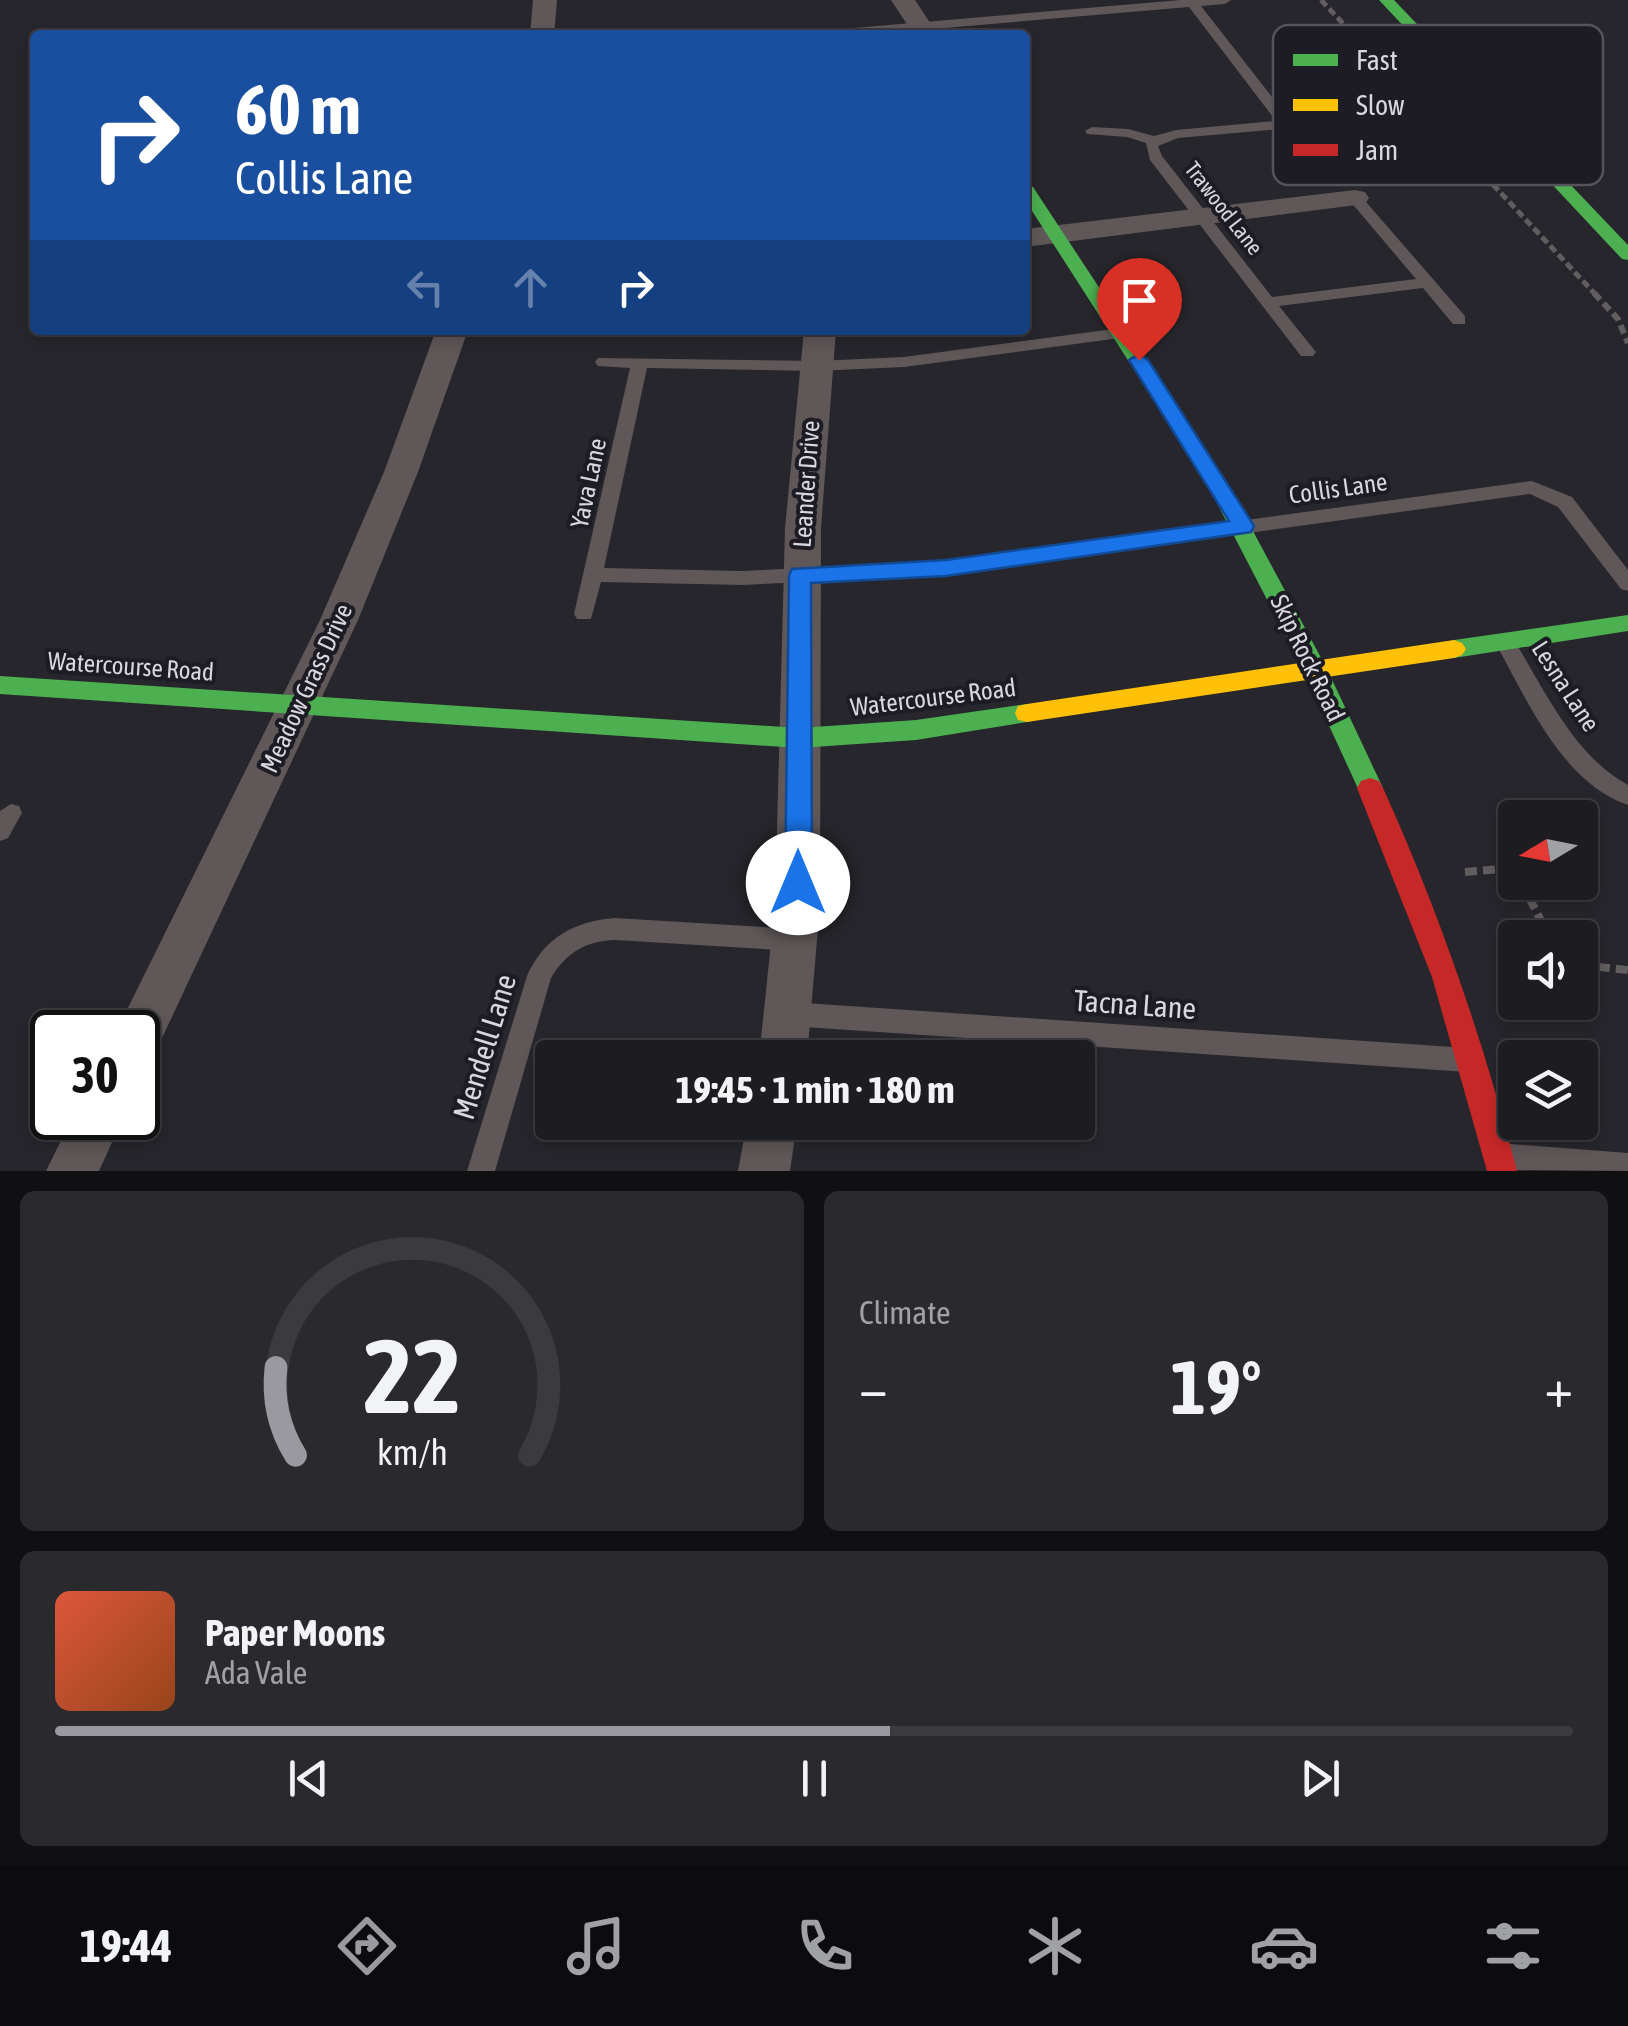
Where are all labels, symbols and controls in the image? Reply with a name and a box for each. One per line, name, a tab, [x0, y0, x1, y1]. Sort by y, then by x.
legend	[1273, 25, 1603, 185]
text: Fast	[1356, 44, 1398, 76]
text: 60 m	[235, 69, 361, 149]
icon: right	[70, 70, 200, 200]
text: Slow	[1356, 89, 1405, 121]
text: Jam	[1356, 134, 1398, 166]
text: Collis Lane	[235, 152, 413, 204]
street label: Trawood Lane	[1180, 156, 1268, 260]
pin	[1097, 258, 1182, 361]
icon: left	[398, 260, 453, 315]
icon: ahead	[503, 260, 558, 315]
icon: right	[608, 260, 663, 315]
icon: arrive	[1112, 273, 1167, 328]
street label: Leander Drive	[788, 420, 824, 548]
street label: Yava Lane	[565, 436, 611, 530]
street label: Collis Lane	[1287, 467, 1389, 509]
street label: Skip Rock Road	[1265, 590, 1351, 726]
street label: Meadow Grass Drive	[255, 599, 357, 777]
street label: Lesna Lane	[1527, 636, 1605, 736]
street label: Watercourse Road	[47, 646, 215, 686]
street label: Watercourse Road	[849, 673, 1017, 721]
north arrow	[1498, 800, 1598, 900]
map controls	[1498, 800, 1598, 1140]
position arrow	[746, 831, 850, 935]
button: sound	[1498, 920, 1598, 1020]
street label: Mendell Lane	[446, 970, 522, 1123]
street label: Tacna Lane	[1073, 983, 1197, 1025]
speed limit sign: 30	[30, 1010, 160, 1140]
button: layers	[1498, 1040, 1598, 1140]
text: 19:45 · 1 min · 180 m	[675, 1068, 955, 1111]
text: Climate	[859, 1294, 951, 1331]
text: 22	[363, 1316, 461, 1435]
text: 19°	[1170, 1344, 1262, 1430]
text: −	[859, 1356, 888, 1419]
text: +	[1544, 1356, 1573, 1419]
text: km/h	[377, 1432, 447, 1473]
text: Paper Moons	[205, 1611, 385, 1654]
text: Ada Vale	[205, 1654, 307, 1691]
icon: previous	[281, 1751, 336, 1806]
icon: pause	[787, 1751, 842, 1806]
icon: next	[1293, 1751, 1348, 1806]
icon: directions	[332, 1911, 402, 1981]
icon: music	[561, 1911, 631, 1981]
icon: phone	[790, 1911, 860, 1981]
icon: climate	[1020, 1911, 1090, 1981]
icon: car	[1249, 1911, 1319, 1981]
icon: filters	[1478, 1911, 1548, 1981]
text: 19:44	[80, 1920, 172, 1972]

